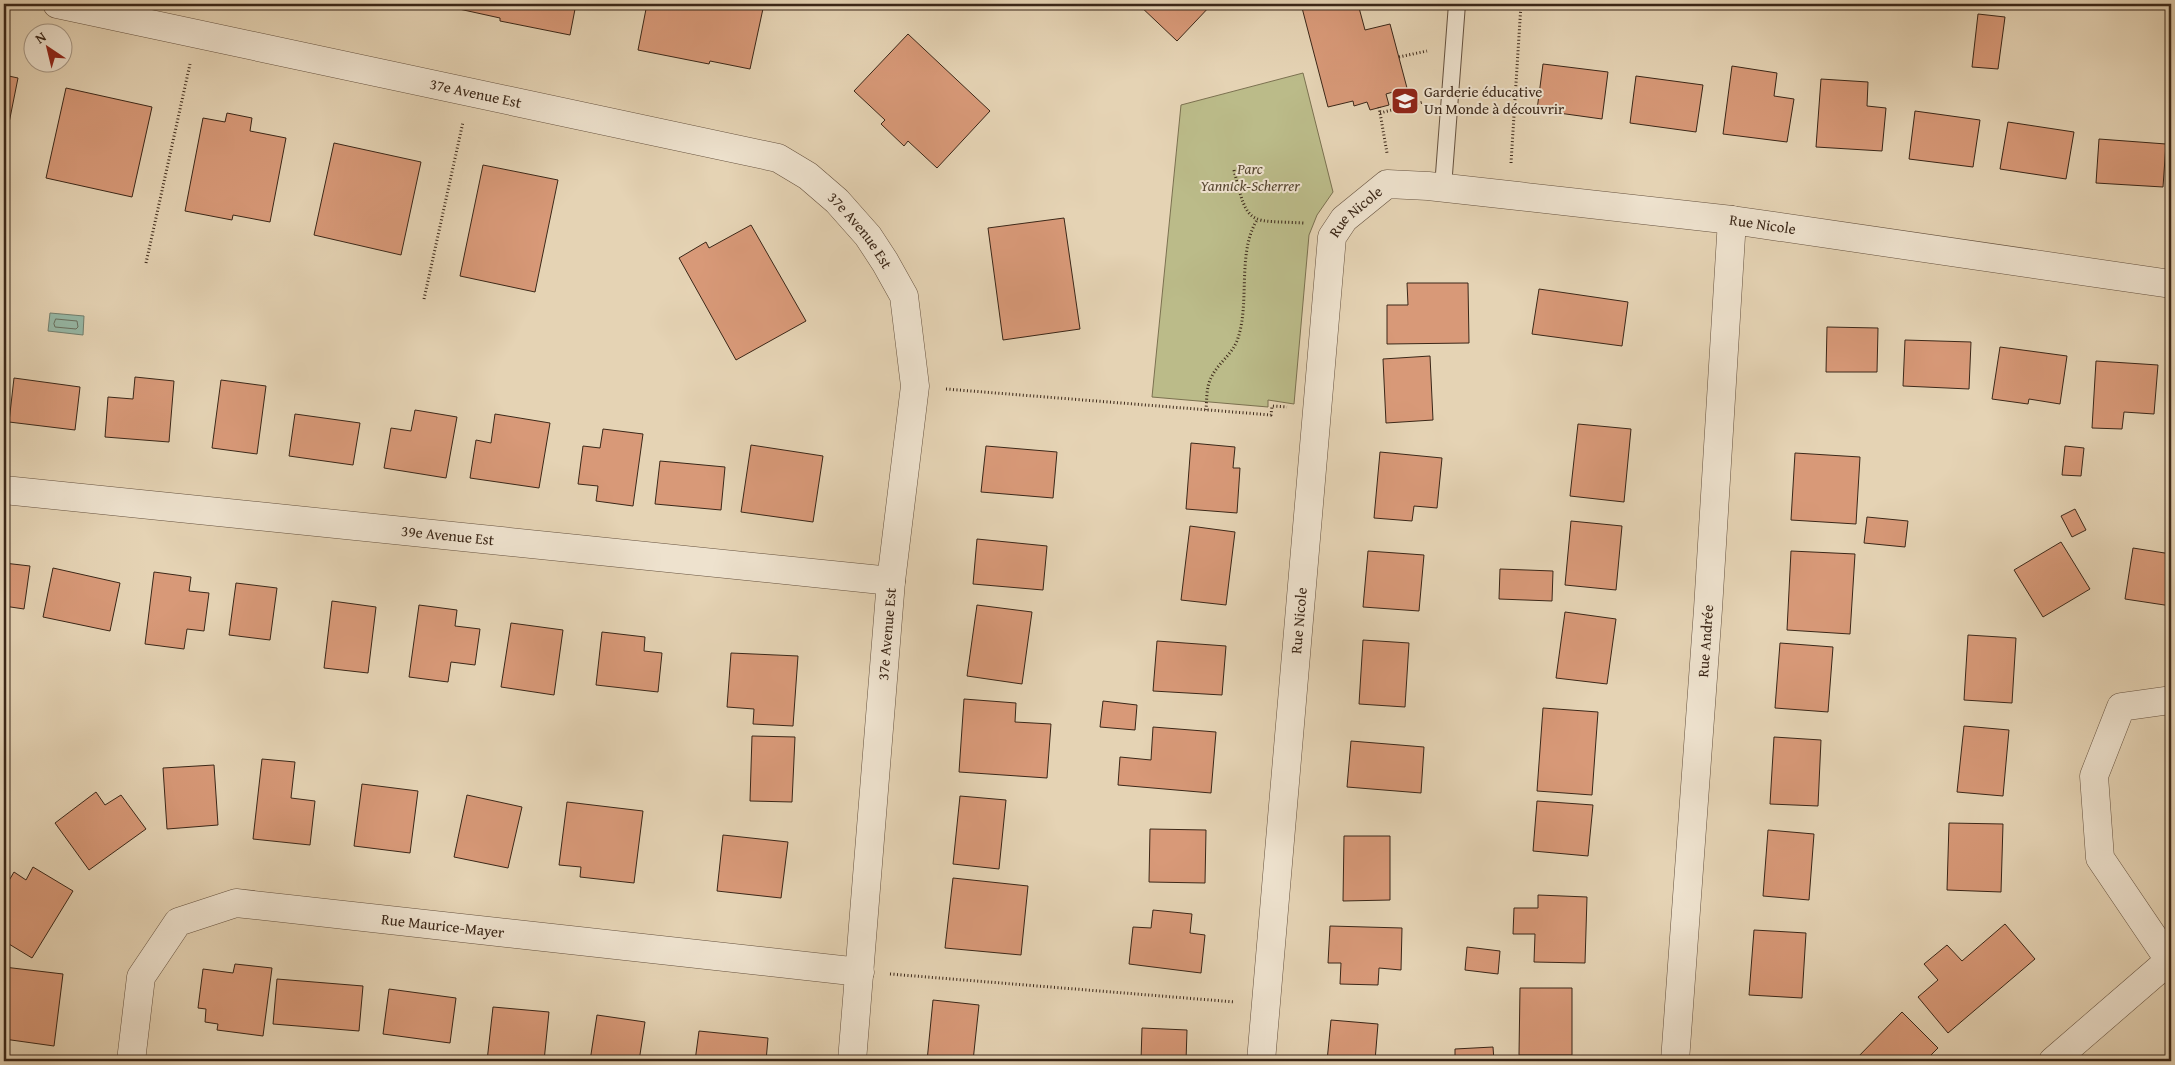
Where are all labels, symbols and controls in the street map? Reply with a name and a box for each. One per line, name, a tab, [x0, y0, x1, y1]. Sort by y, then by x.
north arrow	[22, 22, 72, 72]
text: N	[31, 26, 51, 48]
street label: 37e Avenue Est	[428, 73, 524, 113]
place label: Garderie éducative Un Monde à découvrir	[1424, 81, 1564, 119]
school or university icon: Garderie éducative Un Monde à découvrir	[1390, 86, 1420, 116]
park label: Parc Yannick-Scherrer	[1200, 158, 1300, 196]
street label: Rue Nicole	[1324, 181, 1387, 241]
street label: 37e Avenue Est	[824, 187, 898, 273]
street label: Rue Nicole	[1728, 209, 1797, 239]
street label: 39e Avenue Est	[400, 520, 496, 550]
street label: 37e Avenue Est	[872, 586, 901, 681]
street label: Rue Nicole	[1285, 586, 1312, 655]
street label: Rue Andrée	[1692, 604, 1718, 678]
street label: Rue Maurice-Mayer	[380, 908, 506, 943]

